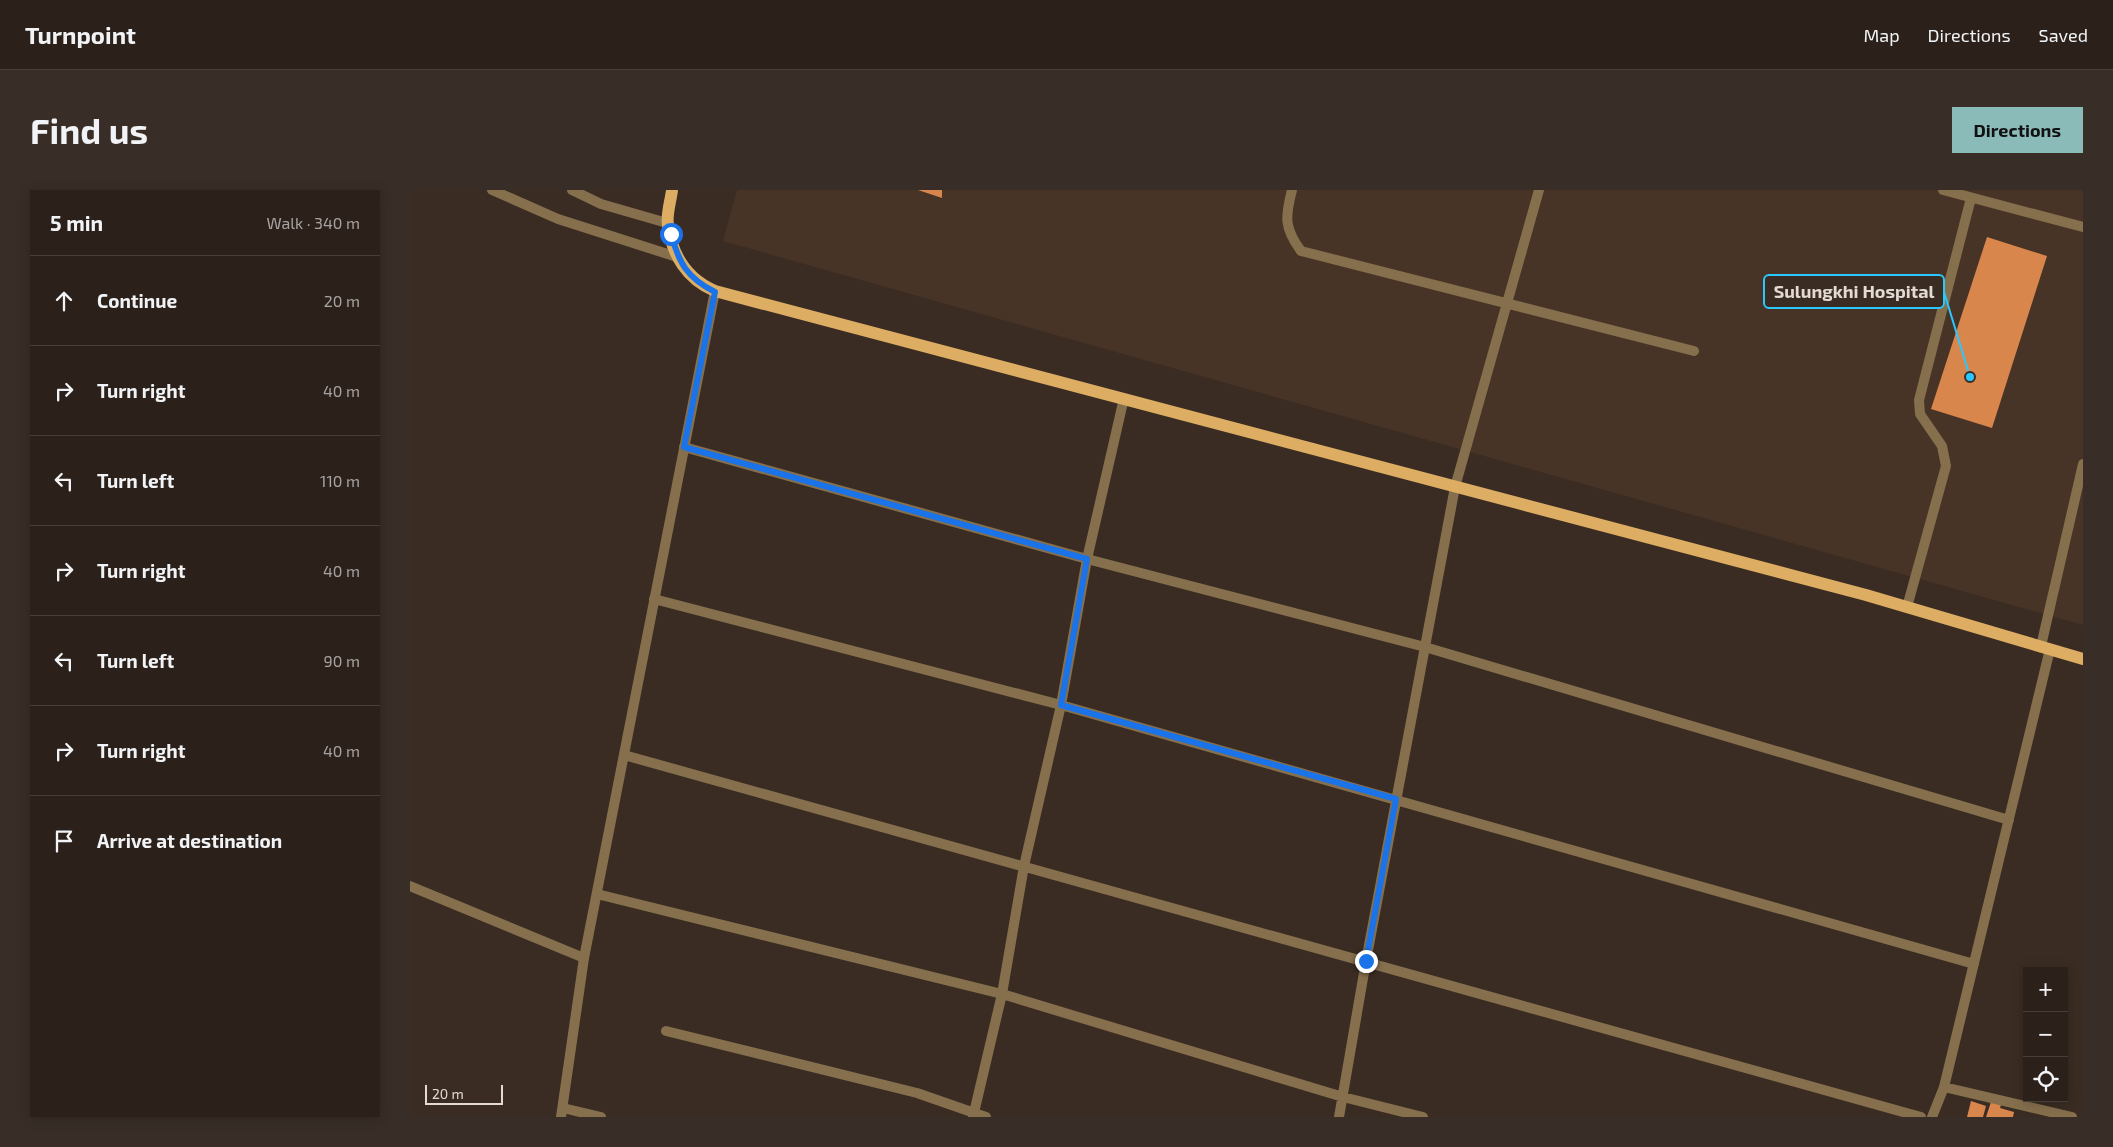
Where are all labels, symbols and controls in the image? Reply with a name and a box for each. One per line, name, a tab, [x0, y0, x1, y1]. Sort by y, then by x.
text: Turnpoint	[25, 20, 136, 49]
text: Map	[1863, 24, 1900, 46]
text: Directions	[1928, 24, 2011, 46]
text: Saved	[2039, 24, 2088, 46]
button: Directions	[1952, 107, 2083, 153]
text: Find us	[30, 109, 148, 151]
text: 5 min	[50, 210, 103, 235]
text: Walk · 340 m	[267, 213, 360, 232]
route start	[660, 223, 683, 246]
callout: Sulungkhi Hospital	[1764, 275, 1944, 308]
text: Sulungkhi Hospital	[1774, 280, 1934, 302]
icon: ahead	[50, 287, 78, 315]
text: Continue	[97, 289, 177, 312]
text: 20 m	[324, 291, 360, 310]
icon: right	[50, 377, 78, 405]
text: Turn right	[97, 379, 185, 402]
text: 40 m	[323, 381, 360, 400]
icon: left	[50, 467, 78, 495]
text: Turn left	[97, 469, 174, 492]
text: 110 m	[320, 471, 360, 490]
icon: right	[50, 557, 78, 585]
text: Turn right	[97, 559, 185, 582]
text: 40 m	[323, 561, 360, 580]
icon: left	[50, 647, 78, 675]
text: Turn left	[97, 649, 174, 672]
text: 90 m	[324, 651, 360, 670]
icon: right	[50, 737, 78, 765]
text: Turn right	[97, 739, 185, 762]
text: 40 m	[323, 741, 360, 760]
icon: arrive	[50, 827, 78, 855]
text: Arrive at destination	[97, 829, 282, 852]
route end	[1355, 950, 1378, 973]
map controls	[2023, 967, 2068, 1102]
button: +	[2023, 967, 2068, 1012]
button: −	[2023, 1012, 2068, 1057]
button: locate	[2023, 1057, 2068, 1102]
scale bar	[425, 1082, 502, 1105]
text: 20 m	[432, 1085, 464, 1102]

